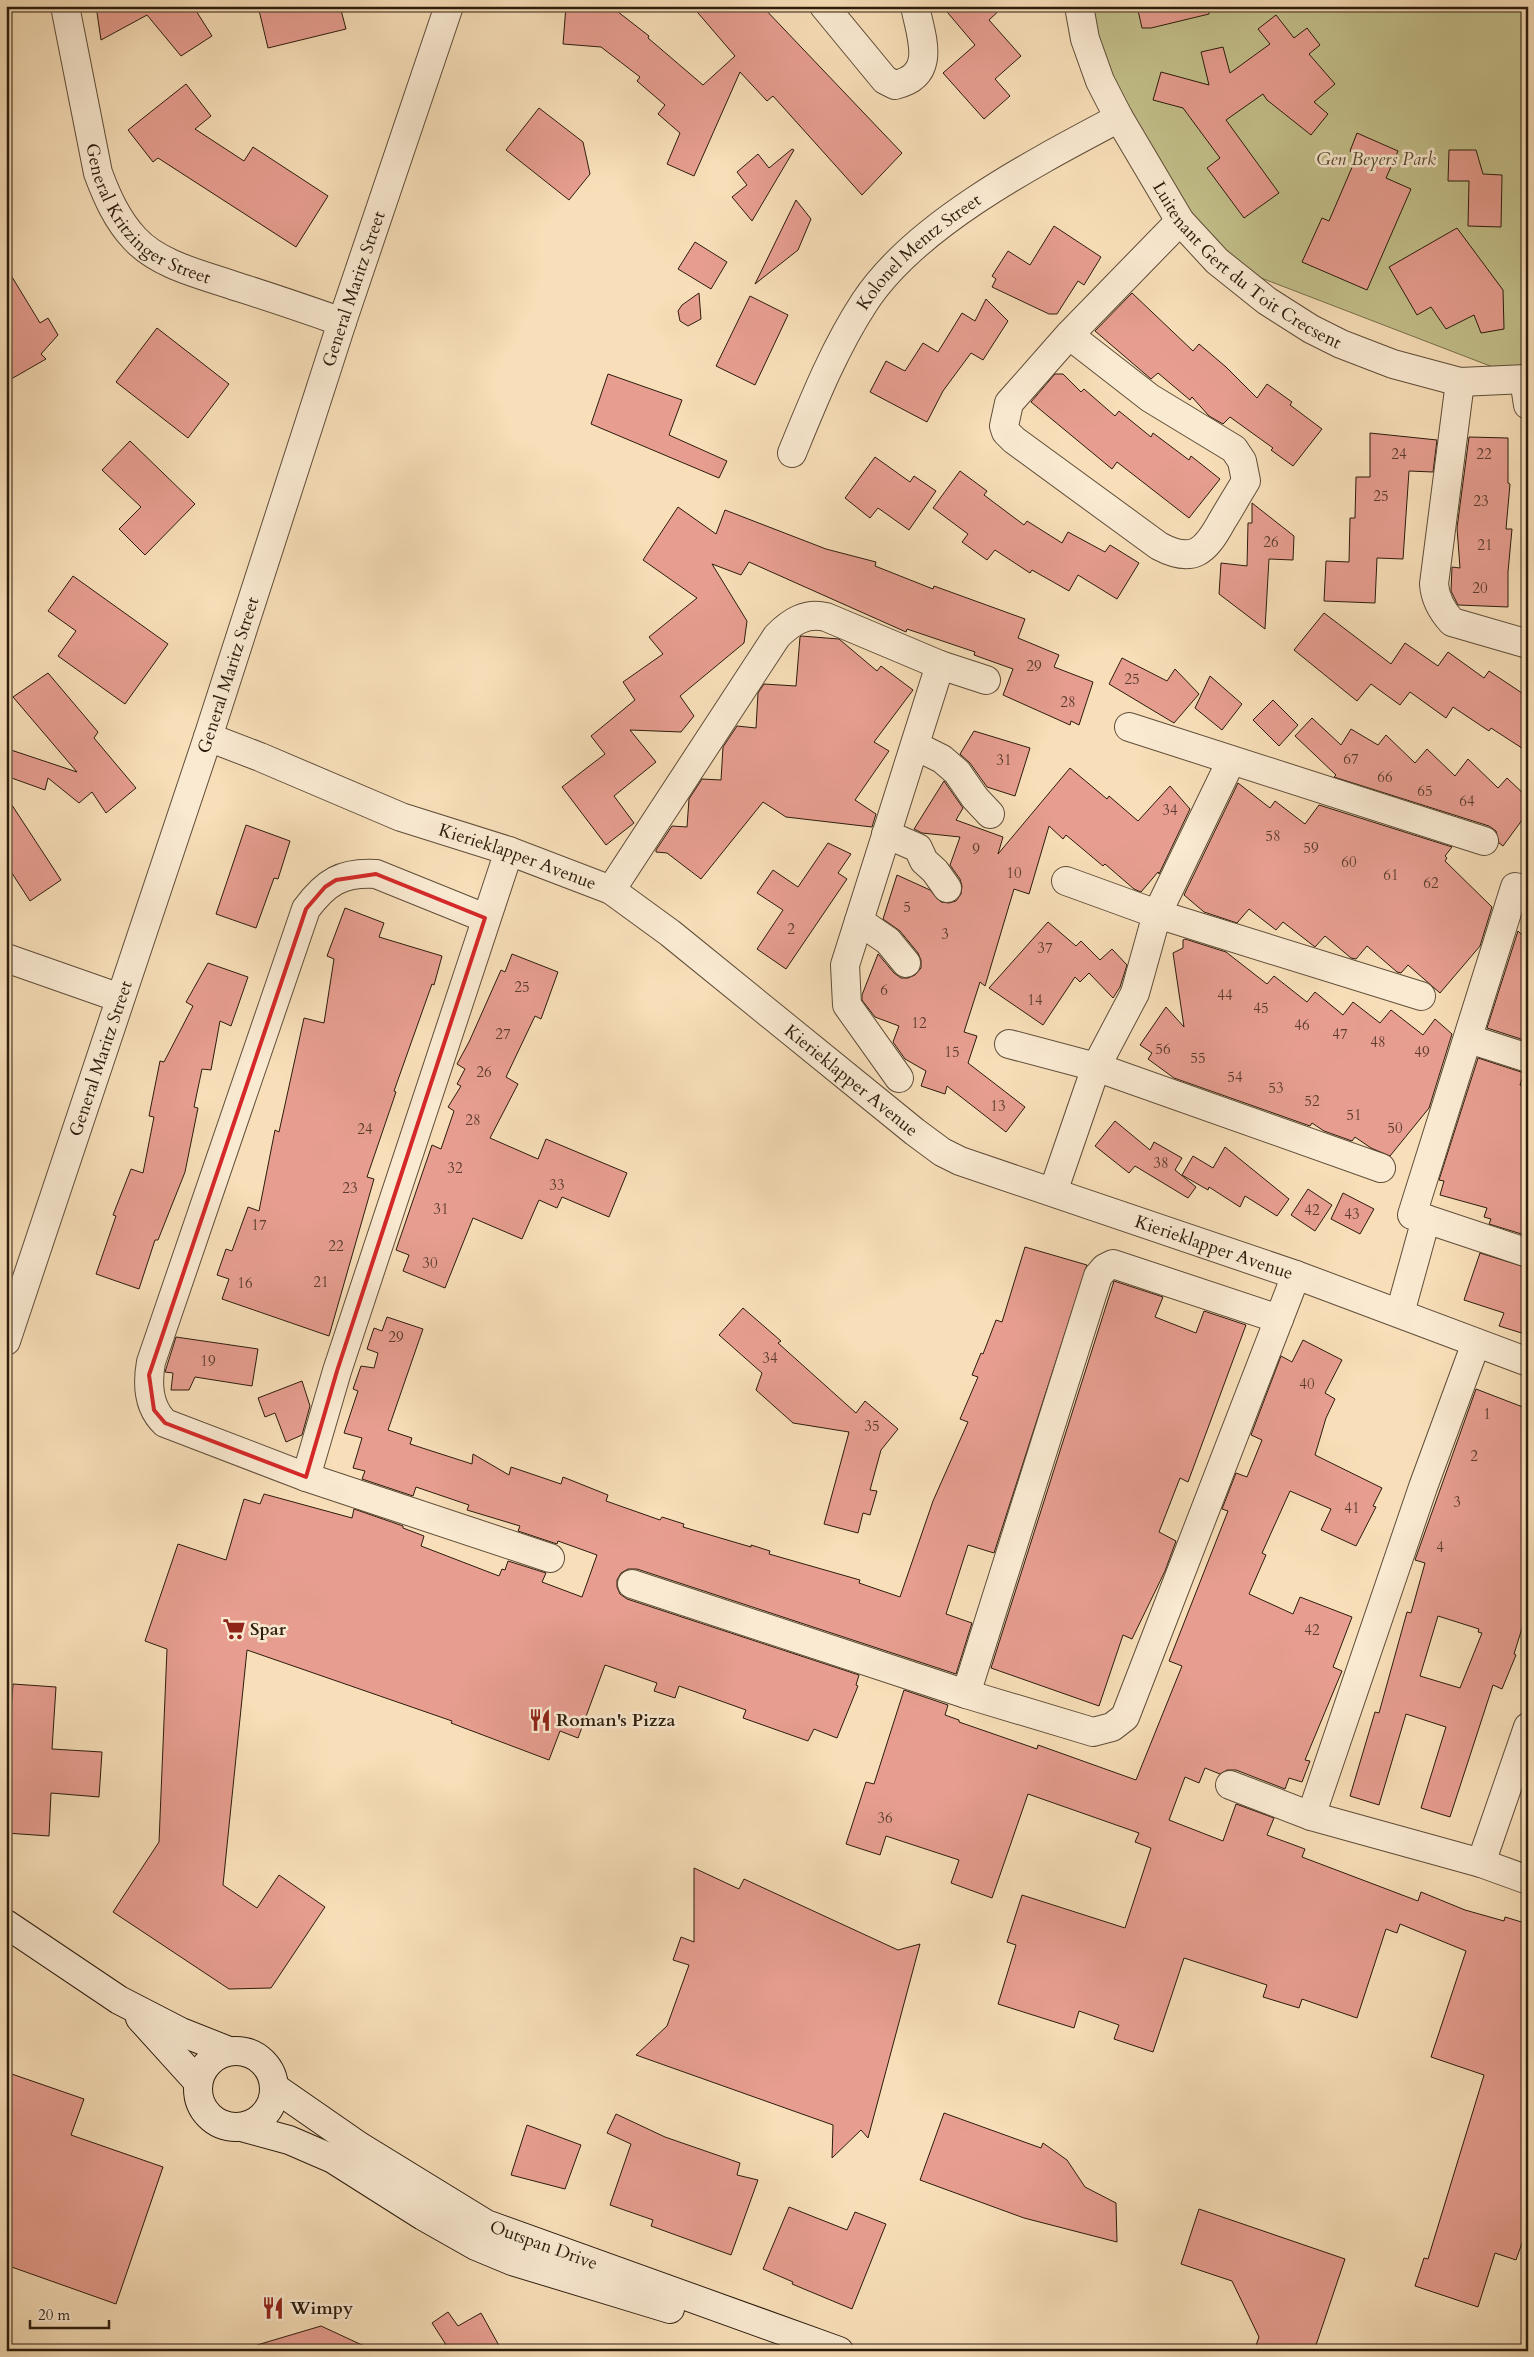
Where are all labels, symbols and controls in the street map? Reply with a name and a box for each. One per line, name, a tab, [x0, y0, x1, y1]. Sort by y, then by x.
street label: General Kritzinger Street	[79, 141, 214, 290]
park label: Gen Beyers Park	[1316, 147, 1436, 172]
street label: Luitenant Gert du Toit Crecsent	[1146, 177, 1346, 355]
street label: Kolonel Mentz Street	[851, 188, 986, 315]
street label: General Maritz Street	[316, 207, 392, 370]
house number: 24	[1391, 444, 1407, 464]
house number: 22	[1476, 444, 1492, 464]
house number: 25	[1373, 486, 1389, 506]
house number: 23	[1473, 491, 1489, 511]
house number: 26	[1263, 532, 1279, 552]
house number: 21	[1477, 535, 1493, 555]
house number: 20	[1472, 578, 1488, 598]
street label: General Maritz Street	[191, 593, 266, 757]
house number: 29	[1026, 656, 1042, 676]
house number: 25	[1124, 669, 1140, 689]
house number: 28	[1060, 692, 1076, 712]
house number: 67	[1343, 749, 1359, 769]
house number: 31	[996, 750, 1012, 770]
house number: 66	[1377, 767, 1393, 787]
house number: 65	[1417, 781, 1433, 801]
house number: 64	[1459, 791, 1475, 811]
house number: 34	[1162, 800, 1178, 820]
street label: Kierieklapper Avenue	[435, 818, 600, 896]
house number: 58	[1265, 826, 1281, 846]
house number: 59	[1303, 838, 1319, 858]
house number: 9	[972, 839, 980, 859]
house number: 60	[1341, 852, 1357, 872]
house number: 10	[1006, 863, 1022, 883]
house number: 61	[1383, 865, 1399, 885]
house number: 62	[1423, 873, 1439, 893]
house number: 5	[903, 897, 911, 917]
house number: 2	[787, 919, 795, 939]
house number: 3	[941, 924, 949, 944]
house number: 37	[1037, 938, 1053, 958]
street label: General Maritz Street	[63, 977, 139, 1140]
house number: 25	[514, 977, 530, 997]
house number: 6	[880, 980, 888, 1000]
house number: 44	[1217, 985, 1233, 1005]
house number: 14	[1027, 990, 1043, 1010]
house number: 45	[1253, 998, 1269, 1018]
house number: 12	[911, 1013, 927, 1033]
house number: 46	[1294, 1015, 1310, 1035]
street label: Kierieklapper Avenue	[779, 1019, 923, 1143]
house number: 27	[495, 1024, 511, 1044]
house number: 47	[1332, 1024, 1348, 1044]
house number: 48	[1370, 1032, 1386, 1052]
house number: 56	[1155, 1039, 1171, 1059]
house number: 15	[944, 1042, 960, 1062]
house number: 49	[1414, 1042, 1430, 1062]
house number: 55	[1190, 1048, 1206, 1068]
house number: 26	[476, 1062, 492, 1082]
house number: 54	[1227, 1067, 1243, 1087]
house number: 53	[1268, 1078, 1284, 1098]
house number: 52	[1304, 1091, 1320, 1111]
house number: 13	[990, 1096, 1006, 1116]
house number: 51	[1346, 1105, 1362, 1125]
house number: 28	[465, 1110, 481, 1130]
house number: 50	[1387, 1118, 1403, 1138]
house number: 24	[357, 1119, 373, 1139]
house number: 38	[1153, 1153, 1169, 1173]
house number: 32	[447, 1158, 463, 1178]
house number: 33	[549, 1175, 565, 1195]
house number: 23	[342, 1178, 358, 1198]
house number: 31	[433, 1199, 449, 1219]
house number: 42	[1304, 1200, 1320, 1220]
house number: 43	[1344, 1204, 1360, 1224]
street label: Kierieklapper Avenue	[1131, 1209, 1296, 1286]
house number: 17	[251, 1215, 267, 1235]
house number: 22	[328, 1236, 344, 1256]
house number: 30	[422, 1253, 438, 1273]
house number: 21	[313, 1272, 329, 1292]
house number: 16	[237, 1273, 253, 1293]
house number: 29	[388, 1327, 404, 1347]
house number: 34	[762, 1348, 778, 1368]
house number: 19	[200, 1351, 216, 1371]
house number: 40	[1299, 1374, 1315, 1394]
house number: 1	[1483, 1404, 1491, 1424]
house number: 35	[864, 1416, 880, 1436]
house number: 2	[1470, 1446, 1478, 1466]
house number: 3	[1453, 1492, 1461, 1512]
house number: 41	[1344, 1498, 1360, 1518]
house number: 4	[1436, 1537, 1444, 1557]
supermarket icon: Spar	[221, 1616, 247, 1642]
place label: Spar	[250, 1617, 287, 1642]
house number: 42	[1304, 1620, 1320, 1640]
restaurant icon: Roman's Pizza	[527, 1707, 553, 1733]
place label: Roman's Pizza	[556, 1708, 676, 1733]
house number: 36	[877, 1808, 893, 1828]
street label: Outspan Drive	[486, 2214, 601, 2276]
restaurant icon: Wimpy	[260, 2295, 286, 2321]
place label: Wimpy	[289, 2296, 354, 2321]
scale bar	[30, 2297, 109, 2329]
text: 20 m	[38, 2305, 70, 2325]

